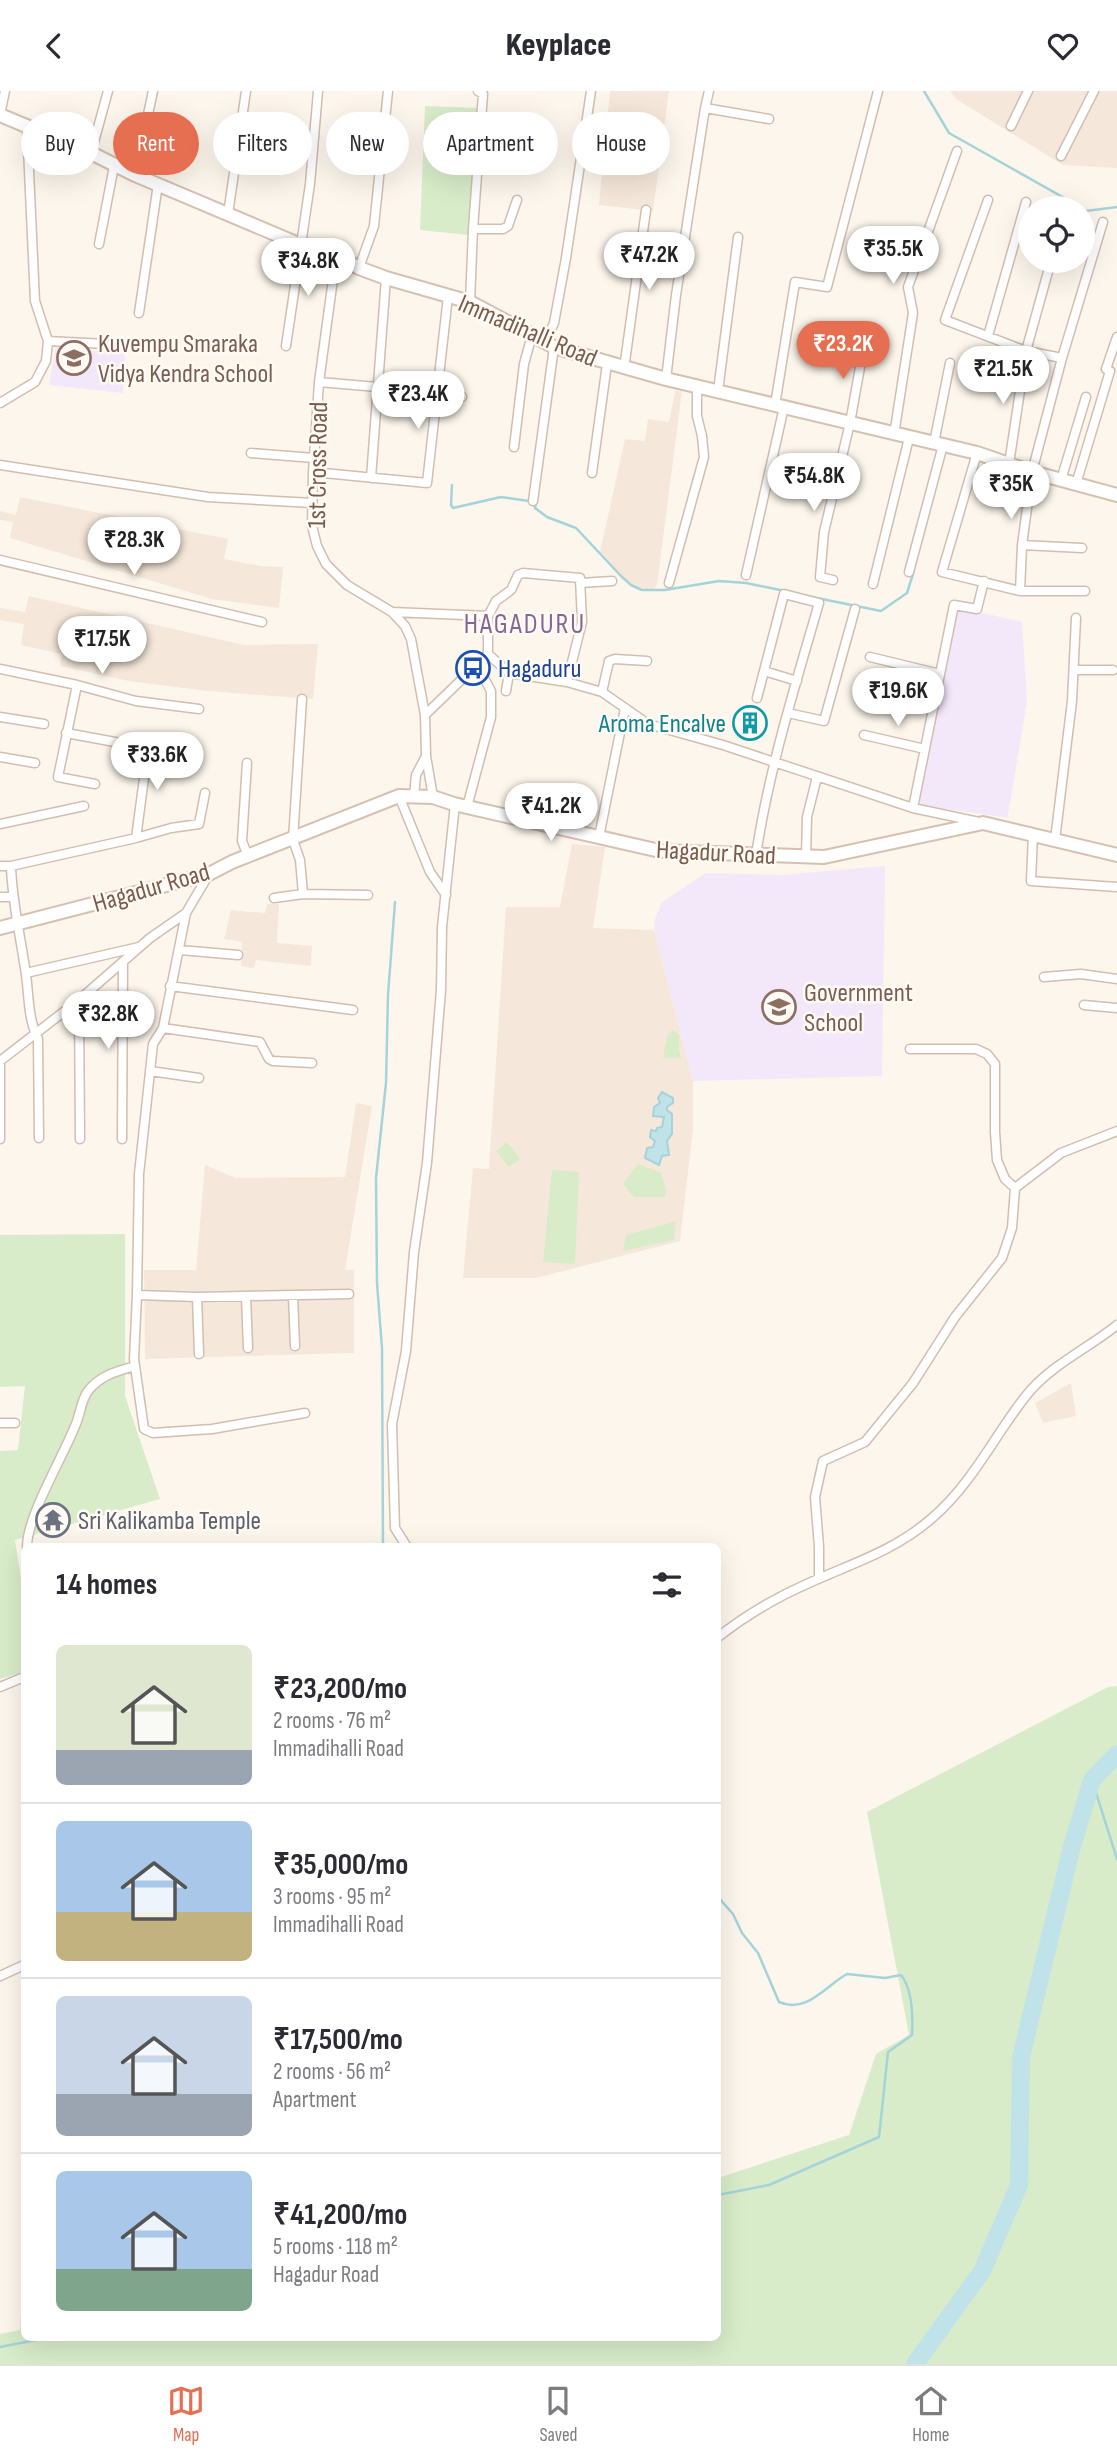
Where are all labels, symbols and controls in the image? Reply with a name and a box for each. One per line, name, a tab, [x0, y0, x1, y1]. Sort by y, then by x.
text: Keyplace	[506, 26, 611, 65]
icon: back	[35, 27, 73, 65]
icon: heart	[1044, 27, 1082, 65]
chip: Buy	[21, 112, 99, 175]
chip: Rent	[113, 112, 199, 175]
chip: Filters	[213, 112, 312, 175]
chip: New	[326, 112, 409, 175]
chip: Apartment	[423, 112, 558, 175]
chip: House	[572, 112, 670, 175]
map controls	[1018, 196, 1095, 273]
button: locate	[1018, 196, 1095, 273]
pin: ₹35.5K	[836, 227, 950, 286]
pin: ₹47.2K	[592, 233, 706, 292]
text: ₹35.5K	[863, 235, 923, 263]
pin: ₹34.8K	[251, 239, 365, 298]
text: ₹47.2K	[620, 241, 678, 269]
text: ₹34.8K	[277, 247, 339, 275]
street label: Immadihalli Road	[453, 288, 602, 375]
pin: ₹23.2K	[786, 321, 900, 381]
place label: Kuvempu Smaraka Vidya Kendra School	[98, 329, 273, 390]
text: ₹23.2K	[813, 330, 873, 358]
school or university icon: Kuvempu Smaraka Vidya Kendra School	[55, 339, 93, 377]
pin: ₹21.5K	[946, 347, 1060, 406]
text: ₹21.5K	[973, 355, 1033, 383]
pin: ₹23.4K	[361, 371, 475, 431]
text: ₹23.4K	[388, 380, 448, 408]
street label: 1st Cross Road	[302, 401, 335, 529]
pin: ₹54.8K	[757, 453, 871, 513]
pin: ₹35K	[970, 461, 1052, 521]
text: ₹54.8K	[783, 462, 845, 490]
text: ₹35K	[989, 470, 1033, 498]
pin: ₹28.3K	[77, 517, 191, 577]
text: ₹28.3K	[104, 526, 164, 554]
district label: HAGADURU	[464, 608, 586, 641]
pin: ₹17.5K	[45, 617, 159, 676]
text: ₹17.5K	[74, 625, 130, 653]
bus stop icon: Hagaduru	[454, 649, 492, 687]
place label: Hagaduru	[498, 654, 581, 685]
pin: ₹19.6K	[841, 669, 955, 728]
text: ₹19.6K	[868, 677, 928, 705]
building icon: Aroma Encalve	[731, 704, 769, 742]
place label: Aroma Encalve	[598, 709, 726, 740]
pin: ₹33.6K	[100, 733, 214, 792]
text: ₹33.6K	[127, 741, 187, 769]
pin: ₹41.2K	[494, 783, 608, 843]
text: ₹41.2K	[521, 792, 581, 820]
street label: Hagadur Road	[655, 835, 777, 872]
street label: Hagadur Road	[90, 857, 213, 920]
place label: Government School	[804, 978, 913, 1039]
school or university icon: Government School	[760, 988, 798, 1026]
pin: ₹32.8K	[51, 991, 165, 1051]
text: ₹32.8K	[78, 1000, 138, 1028]
temple icon: Sri Kalikamba Temple	[34, 1501, 72, 1539]
place label: Sri Kalikamba Temple	[78, 1506, 261, 1537]
icon: filters	[648, 1566, 686, 1604]
text: 14 homes	[56, 1567, 157, 1603]
text: ₹23,200/mo	[273, 1671, 407, 1707]
icon: home	[112, 1673, 196, 1757]
text: 2 rooms · 76 m²	[273, 1707, 391, 1735]
text: Immadihalli Road	[273, 1735, 404, 1763]
text: ₹35,000/mo	[273, 1847, 408, 1883]
icon: home	[112, 1849, 196, 1933]
text: 3 rooms · 95 m²	[273, 1883, 392, 1911]
text: Immadihalli Road	[273, 1911, 404, 1939]
text: ₹17,500/mo	[273, 2022, 403, 2058]
icon: home	[112, 2024, 196, 2108]
text: 2 rooms · 56 m²	[273, 2058, 391, 2086]
text: Apartment	[273, 2086, 357, 2114]
text: ₹41,200/mo	[273, 2197, 407, 2233]
icon: home	[112, 2199, 196, 2283]
text: 5 rooms · 118 m²	[273, 2233, 398, 2261]
text: Hagadur Road	[273, 2261, 379, 2289]
tab: Map	[167, 2382, 205, 2447]
tab: Saved	[539, 2382, 578, 2447]
tab: Home	[912, 2382, 950, 2447]

